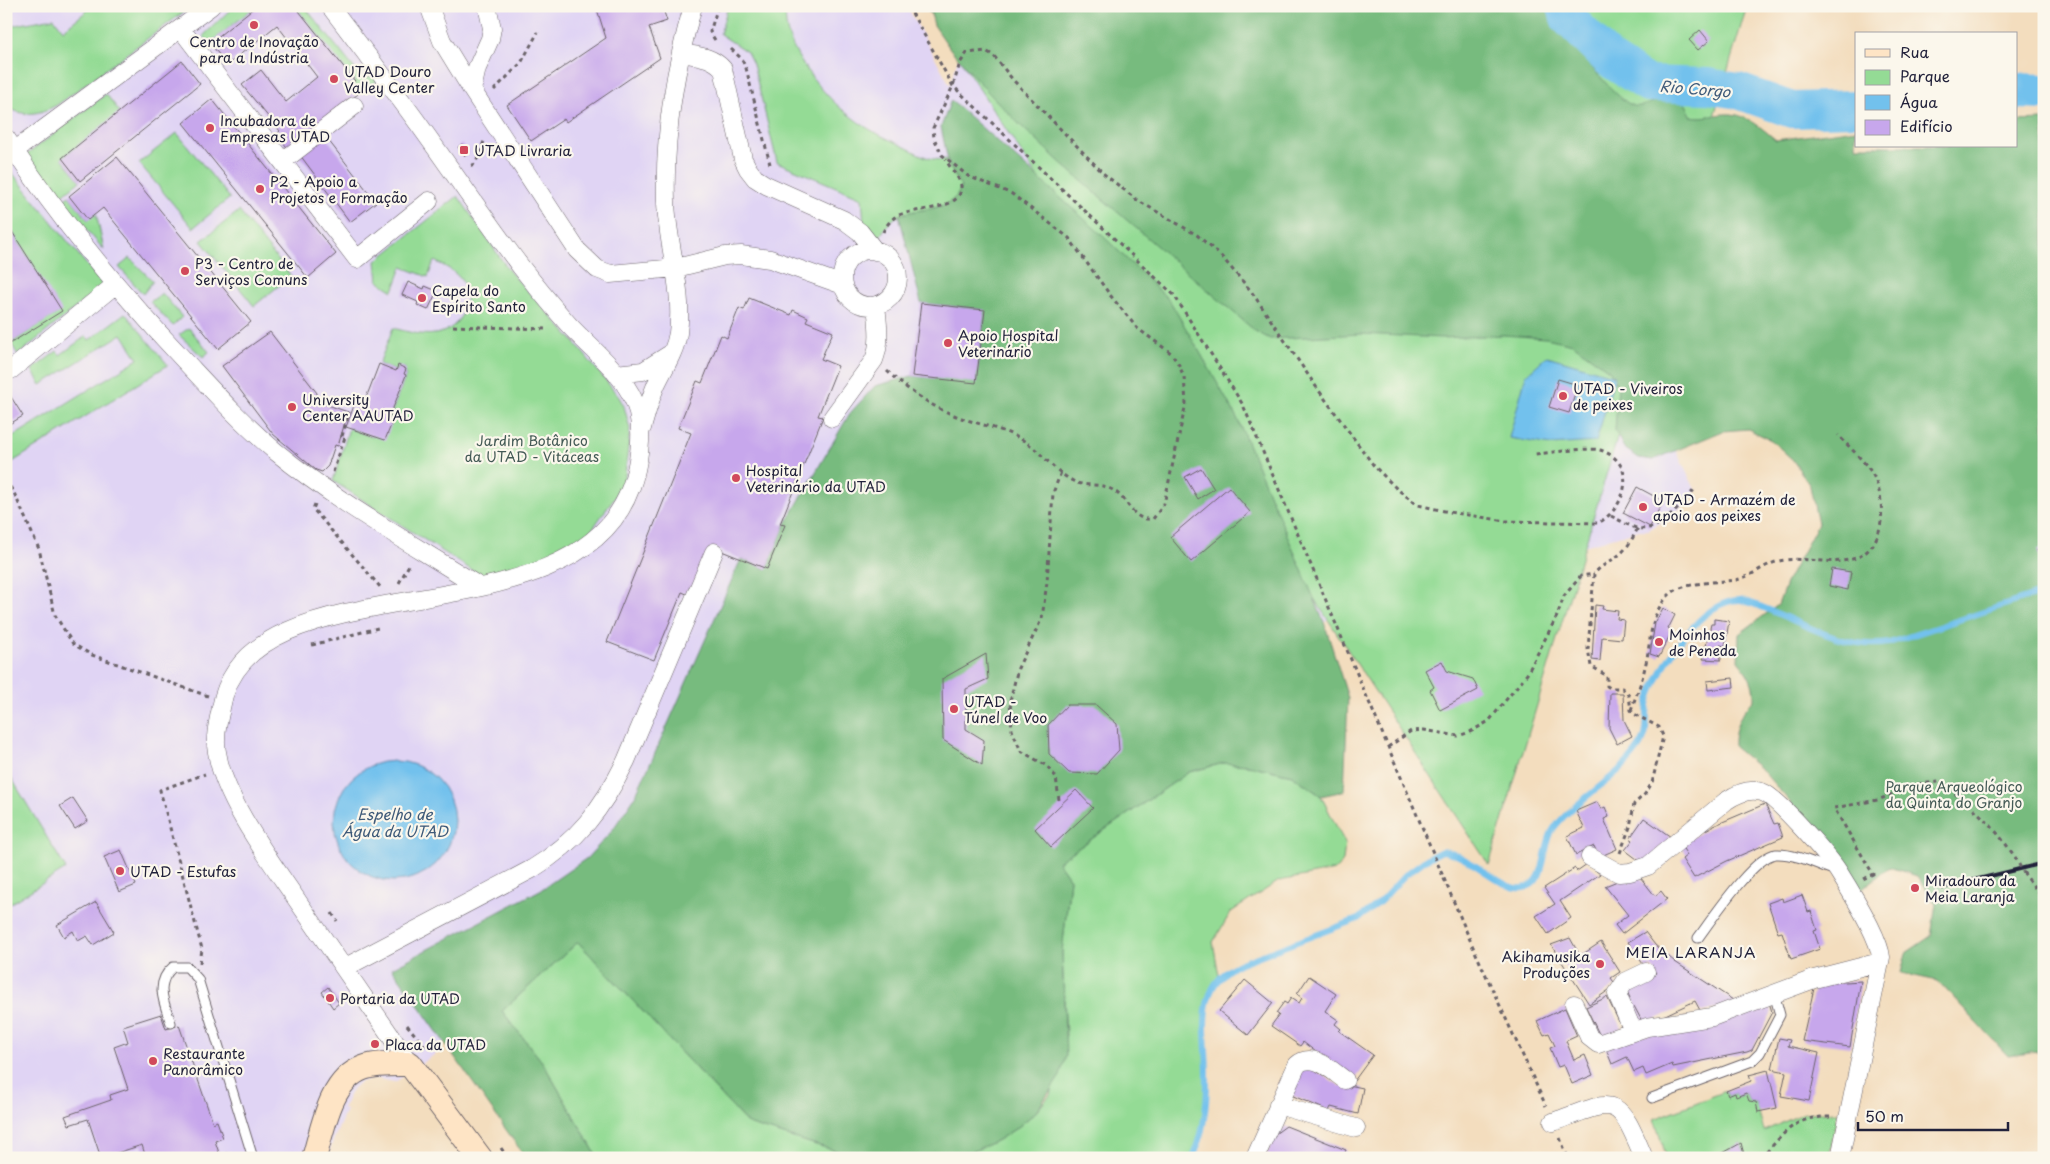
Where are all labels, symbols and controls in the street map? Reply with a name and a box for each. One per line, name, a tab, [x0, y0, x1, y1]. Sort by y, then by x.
marker: Centro de Inovação para a Indústria	[248, 19, 260, 31]
place label: Centro de Inovação para a Indústria	[189, 31, 319, 68]
legend	[1855, 32, 2018, 148]
text: Rua	[1900, 40, 1929, 63]
place label: UTAD Douro Valley Center	[344, 61, 435, 98]
text: Parque	[1900, 64, 1950, 87]
marker: UTAD Douro Valley Center	[328, 73, 340, 85]
water label: Rio Corgo	[1659, 73, 1733, 103]
text: Água	[1900, 90, 1938, 113]
place label: Incubadora de Empresas UTAD	[220, 110, 330, 147]
text: Edifício	[1900, 114, 1953, 137]
marker: Incubadora de Empresas UTAD	[204, 122, 216, 134]
place label: UTAD Livraria	[474, 140, 572, 161]
marker: UTAD Livraria	[458, 144, 470, 156]
place label: P2 - Apoio a Projetos e Formação	[270, 171, 408, 208]
marker: P2 - Apoio a Projetos e Formação	[254, 183, 266, 195]
place label: P3 - Centro de Serviços Comuns	[195, 253, 307, 290]
marker: P3 - Centro de Serviços Comuns	[179, 265, 191, 277]
place label: Capela do Espírito Santo	[432, 280, 526, 317]
marker: Capela do Espírito Santo	[416, 292, 428, 304]
place label: Apoio Hospital Veterinário	[958, 325, 1058, 362]
marker: Apoio Hospital Veterinário	[942, 337, 954, 349]
place label: UTAD - Viveiros de peixes	[1573, 378, 1683, 415]
place label: University Center AAUTAD	[302, 389, 414, 426]
marker: UTAD - Viveiros de peixes	[1557, 390, 1569, 402]
marker: University Center AAUTAD	[286, 401, 298, 413]
park label: Jardim Botânico da UTAD - Vitáceas	[465, 430, 599, 467]
place label: Hospital Veterinário da UTAD	[746, 460, 886, 497]
marker: Hospital Veterinário da UTAD	[730, 472, 742, 484]
place label: UTAD - Armazém de apoio aos peixes	[1653, 489, 1796, 526]
marker: UTAD - Armazém de apoio aos peixes	[1637, 501, 1649, 513]
place label: Moinhos de Peneda	[1669, 624, 1737, 661]
marker: Moinhos de Peneda	[1653, 636, 1665, 648]
place label: UTAD - Túnel de Voo	[964, 691, 1047, 728]
marker: UTAD - Túnel de Voo	[948, 703, 960, 715]
park label: Parque Arqueológico da Quinta do Granjo	[1885, 776, 2023, 813]
water label: Espelho de Água da UTAD	[342, 802, 449, 842]
place label: UTAD - Estufas	[130, 861, 236, 882]
marker: UTAD - Estufas	[114, 865, 126, 877]
place label: Miradouro da Meia Laranja	[1925, 870, 2016, 907]
marker: Miradouro da Meia Laranja	[1909, 882, 1921, 894]
district label: MEIA LARANJA	[1625, 940, 1757, 963]
place label: Akihamusika Produções	[1502, 946, 1590, 983]
marker: Akihamusika Produções	[1594, 958, 1606, 970]
place label: Portaria da UTAD	[340, 988, 460, 1009]
marker: Portaria da UTAD	[324, 992, 336, 1004]
place label: Placa da UTAD	[385, 1034, 486, 1055]
marker: Placa da UTAD	[369, 1038, 381, 1050]
place label: Restaurante Panorâmico	[163, 1043, 245, 1080]
marker: Restaurante Panorâmico	[147, 1055, 159, 1067]
scale bar	[1858, 1099, 2008, 1131]
text: 50 m	[1865, 1104, 1904, 1127]

